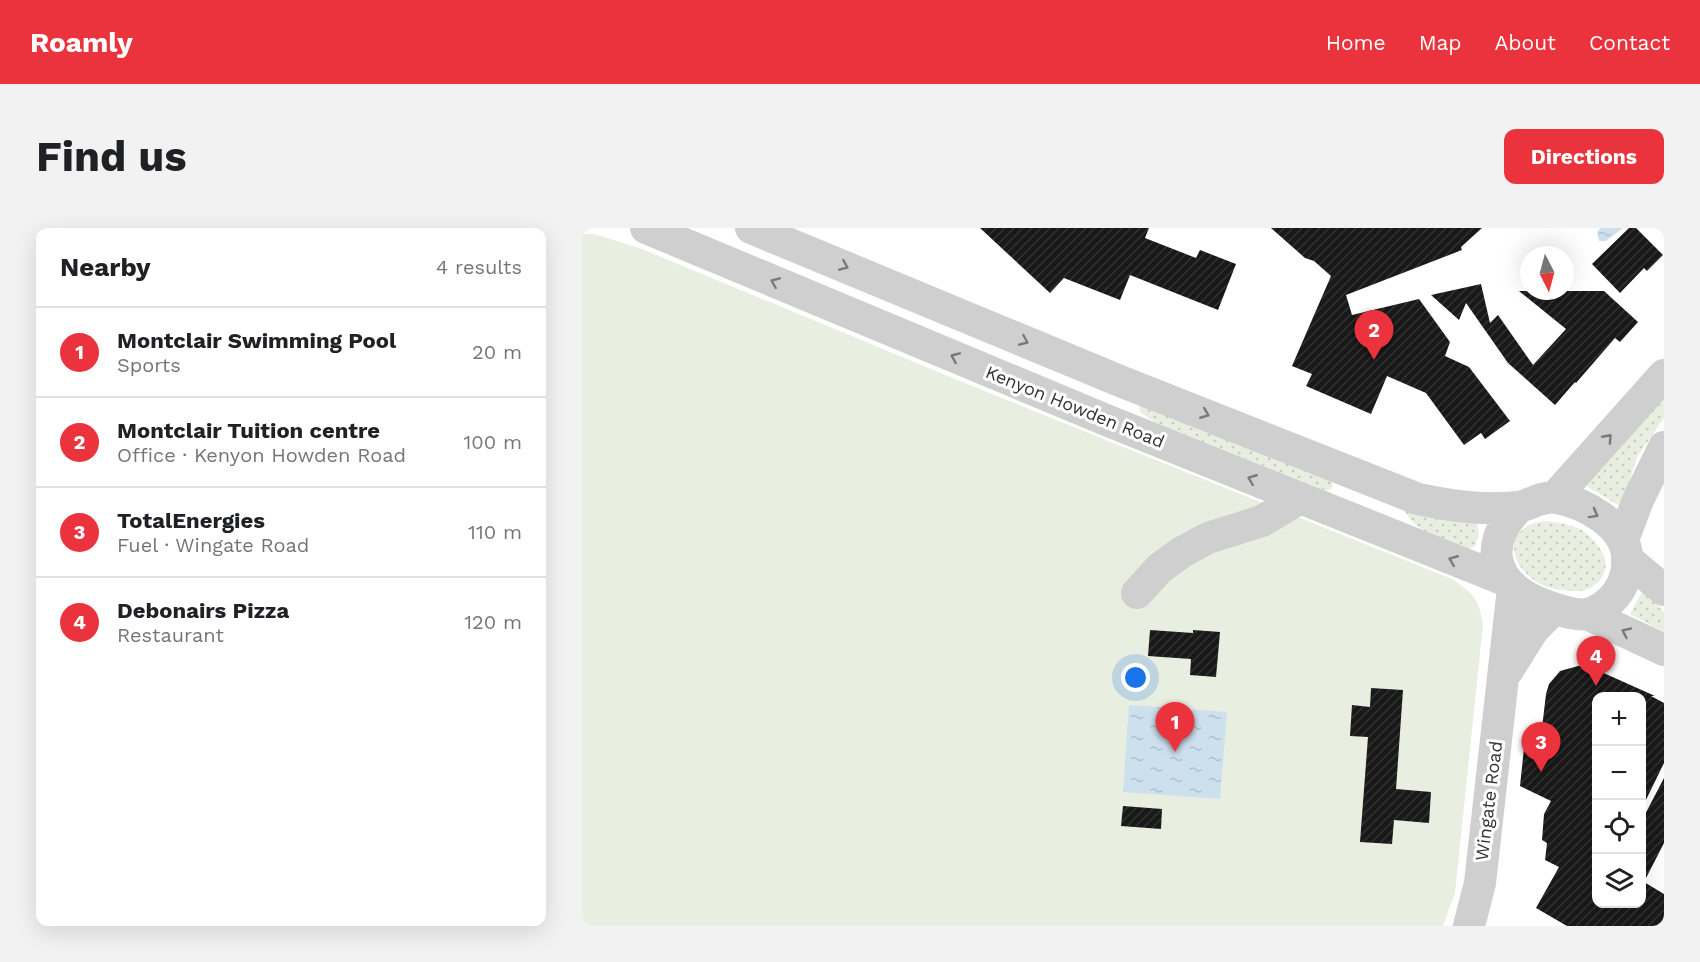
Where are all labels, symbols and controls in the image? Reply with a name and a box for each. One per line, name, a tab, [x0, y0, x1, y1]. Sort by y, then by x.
text: Roamly	[30, 26, 133, 59]
text: Home	[1326, 30, 1386, 55]
text: Map	[1419, 30, 1462, 55]
text: About	[1495, 30, 1556, 55]
text: Contact	[1589, 30, 1670, 55]
button: Directions	[1504, 129, 1664, 184]
text: Find us	[36, 132, 187, 181]
north arrow	[1520, 246, 1574, 300]
text: Nearby	[60, 252, 151, 282]
text: 4 results	[436, 255, 522, 279]
one-way arrow	[838, 259, 849, 271]
one-way arrow	[771, 277, 782, 289]
pin: 2	[1354, 310, 1394, 360]
text: Montclair Swimming Pool	[117, 328, 396, 353]
one-way arrow	[1018, 334, 1029, 346]
text: 1	[75, 340, 84, 364]
text: 20 m	[472, 340, 522, 364]
one-way arrow	[951, 352, 962, 364]
text: Sports	[117, 353, 181, 377]
street label: Kenyon Howden Road	[983, 361, 1168, 452]
one-way arrow	[1199, 407, 1209, 420]
text: Montclair Tuition centre	[117, 418, 380, 443]
text: 2	[74, 430, 85, 454]
text: 100 m	[463, 430, 522, 454]
one-way arrow	[1601, 434, 1612, 445]
text: Office · Kenyon Howden Road	[117, 443, 406, 467]
one-way arrow	[1247, 474, 1258, 486]
one-way arrow	[1588, 507, 1598, 518]
text: TotalEnergies	[117, 508, 265, 533]
text: 3	[74, 520, 85, 544]
text: 110 m	[468, 520, 522, 544]
text: Fuel · Wingate Road	[117, 533, 309, 557]
one-way arrow	[1448, 554, 1458, 567]
text: Debonairs Pizza	[117, 598, 289, 623]
text: 4	[73, 610, 86, 634]
text: 120 m	[464, 610, 522, 634]
text: Restaurant	[117, 623, 224, 647]
one-way arrow	[1621, 627, 1632, 639]
pin: 4	[1576, 636, 1616, 686]
your location	[1121, 663, 1150, 692]
map controls	[1592, 692, 1646, 908]
button: +	[1592, 692, 1646, 746]
pin: 1	[1156, 702, 1194, 752]
pin: 3	[1522, 722, 1560, 772]
street label: Wingate Road	[1471, 740, 1506, 862]
button: −	[1592, 746, 1646, 800]
button: locate	[1592, 800, 1646, 854]
button: layers	[1592, 854, 1646, 908]

